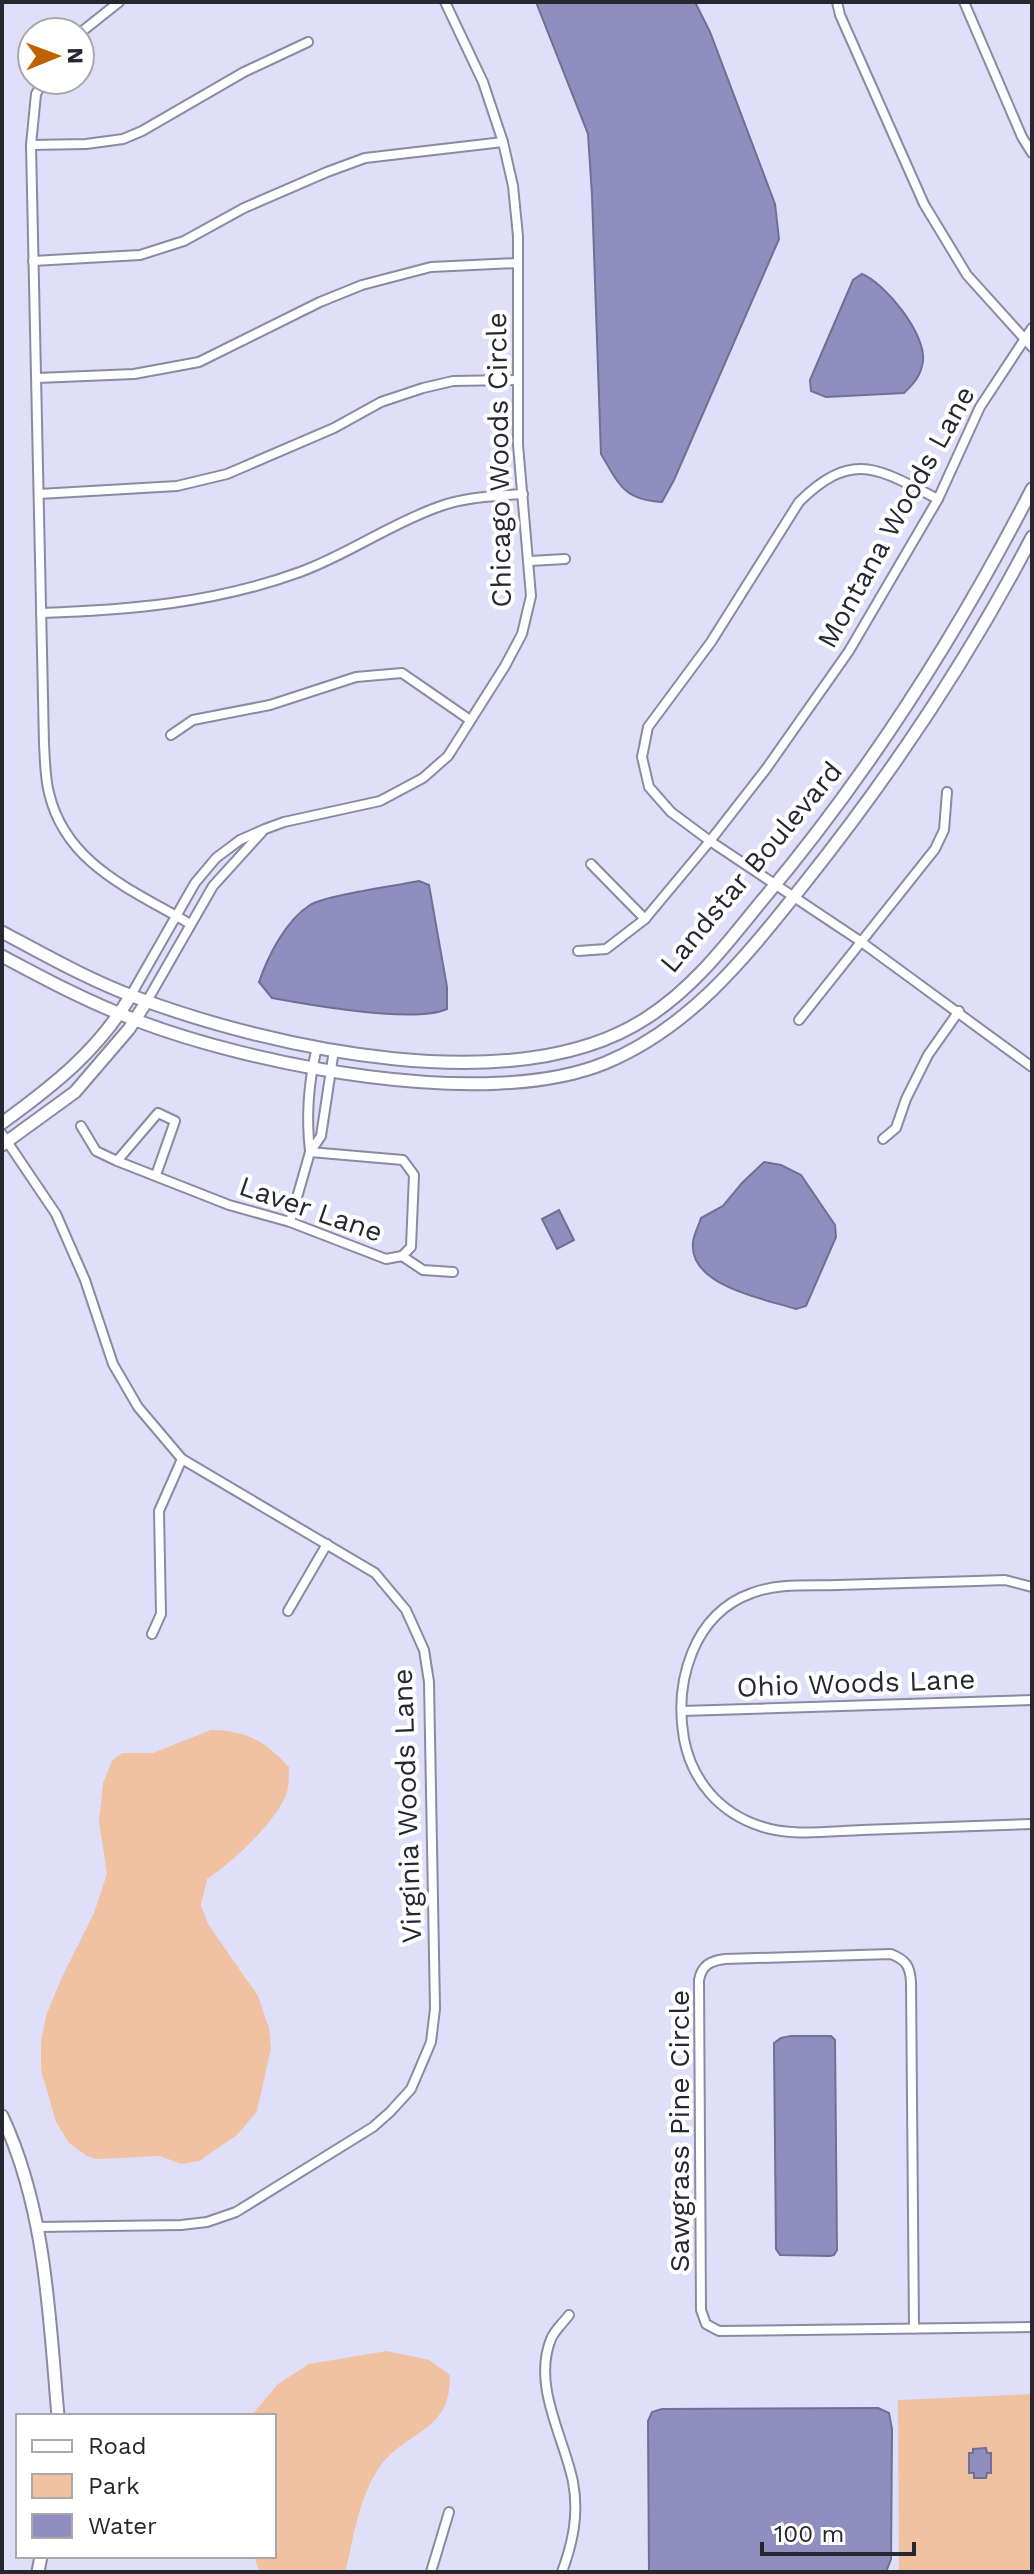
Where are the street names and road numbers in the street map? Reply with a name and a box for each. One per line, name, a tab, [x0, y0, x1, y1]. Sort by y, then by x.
street label: Chicago Woods Circle	[480, 312, 518, 608]
street label: Montana Woods Lane	[810, 380, 982, 654]
street label: Landstar Boulevard	[653, 755, 849, 979]
street label: Laver Lane	[235, 1169, 387, 1249]
street label: Ohio Woods Lane	[736, 1662, 976, 1704]
street label: Virginia Woods Lane	[386, 1668, 428, 1944]
street label: Sawgrass Pine Circle	[663, 1990, 696, 2272]

